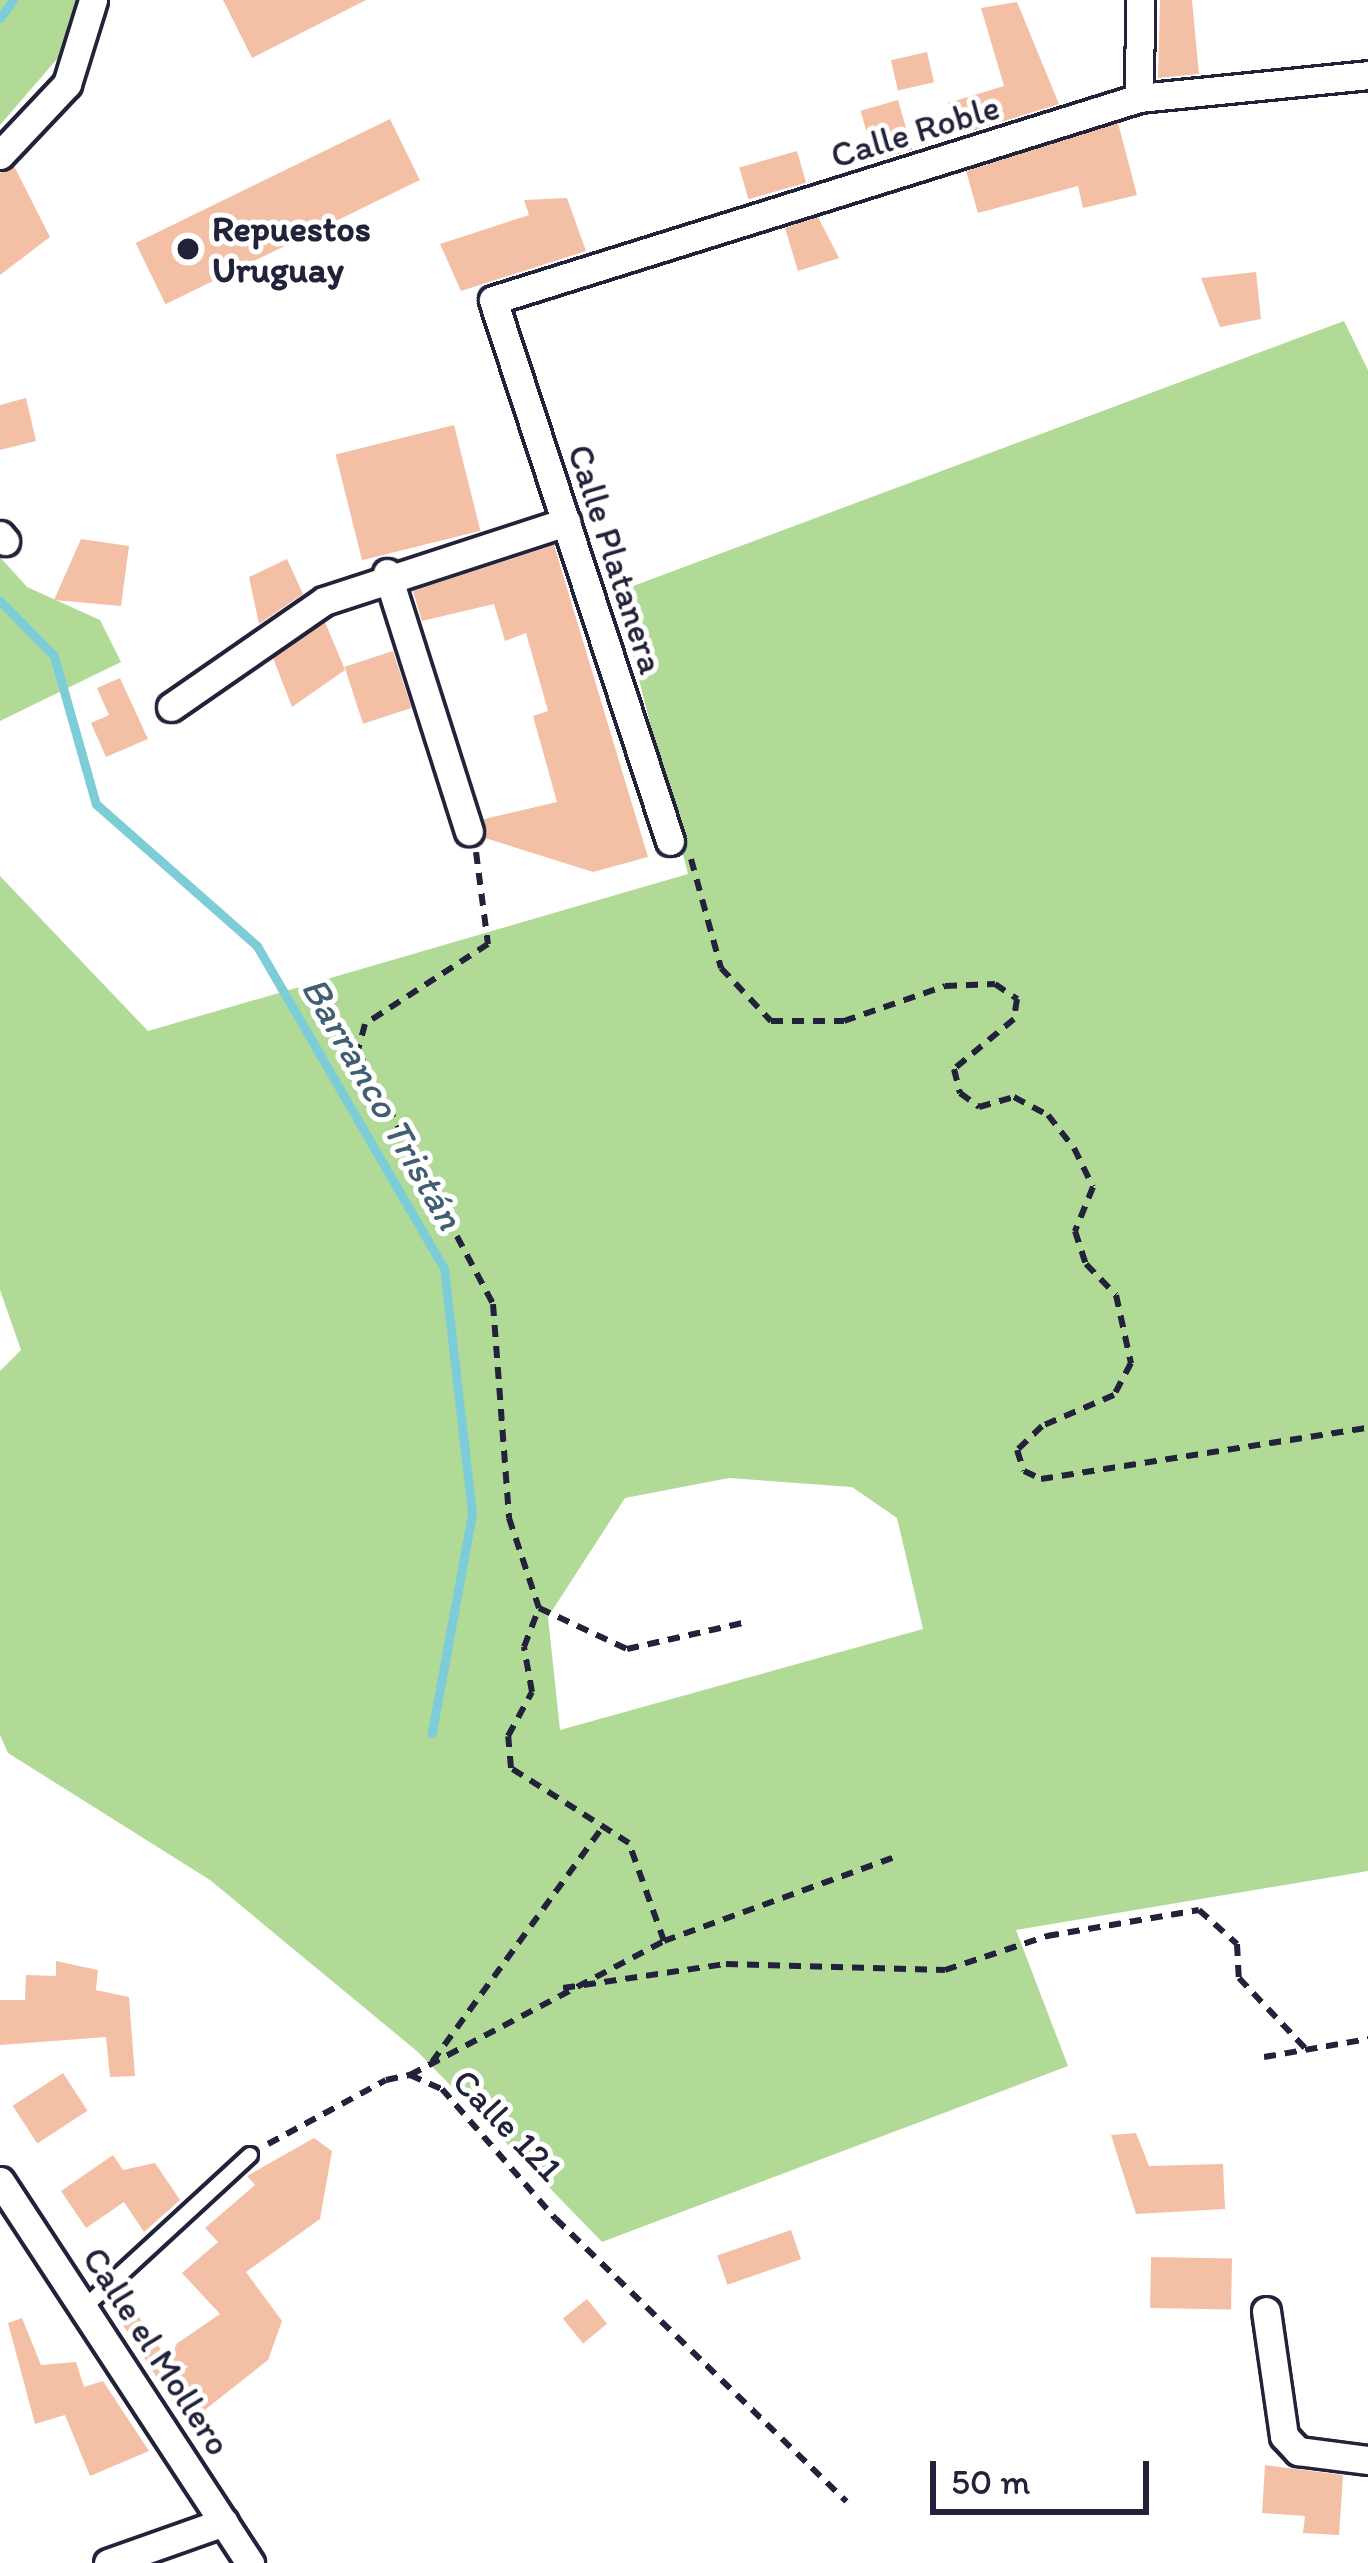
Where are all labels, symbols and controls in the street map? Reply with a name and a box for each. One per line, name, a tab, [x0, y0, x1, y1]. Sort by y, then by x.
street label: Calle Roble	[826, 85, 1004, 177]
place label: Repuestos Uruguay	[212, 206, 371, 291]
marker: Repuestos Uruguay	[175, 236, 201, 262]
street label: Calle Platanera	[559, 439, 673, 679]
water label: Barranco Tristán	[291, 969, 473, 1237]
street label: Calle 121	[444, 2060, 572, 2190]
street label: Calle el Mollero	[74, 2239, 240, 2463]
scale bar	[936, 2437, 1155, 2511]
text: 50 m	[951, 2460, 1030, 2503]

